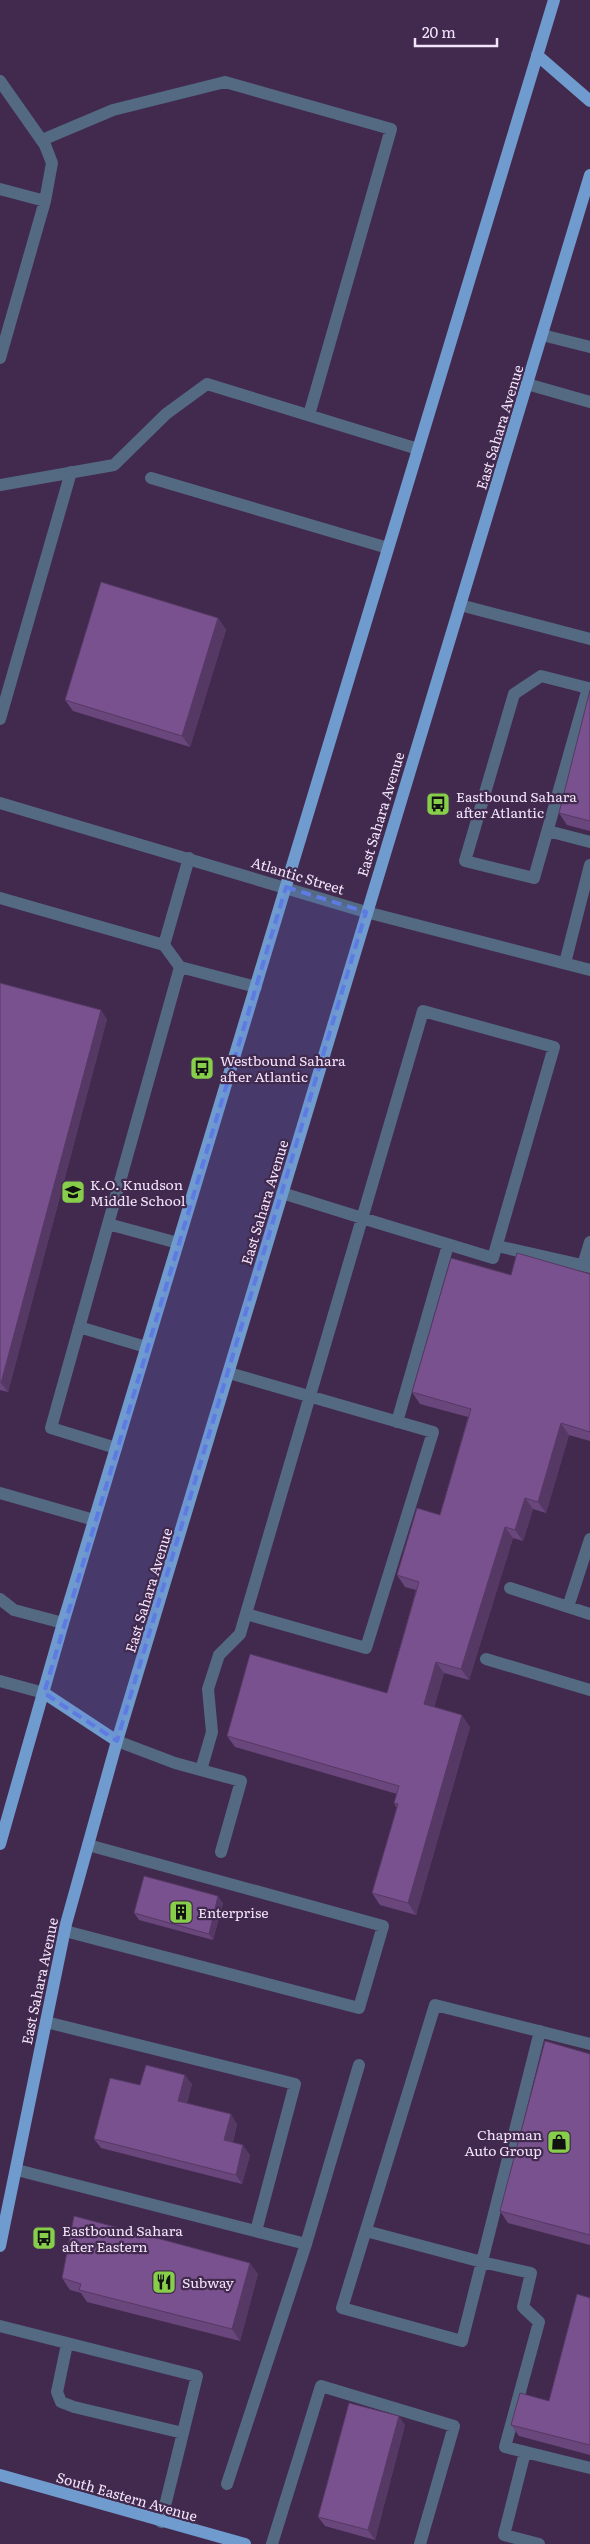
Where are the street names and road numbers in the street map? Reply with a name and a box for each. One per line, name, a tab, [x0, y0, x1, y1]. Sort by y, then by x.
street label: East Sahara Avenue	[470, 362, 528, 492]
street label: East Sahara Avenue	[351, 749, 409, 879]
street label: Atlantic Street	[249, 851, 347, 899]
street label: East Sahara Avenue	[235, 1137, 293, 1267]
street label: East Sahara Avenue	[119, 1525, 177, 1655]
street label: East Sahara Avenue	[16, 1916, 62, 2046]
street label: South Eastern Avenue	[54, 2466, 200, 2526]

